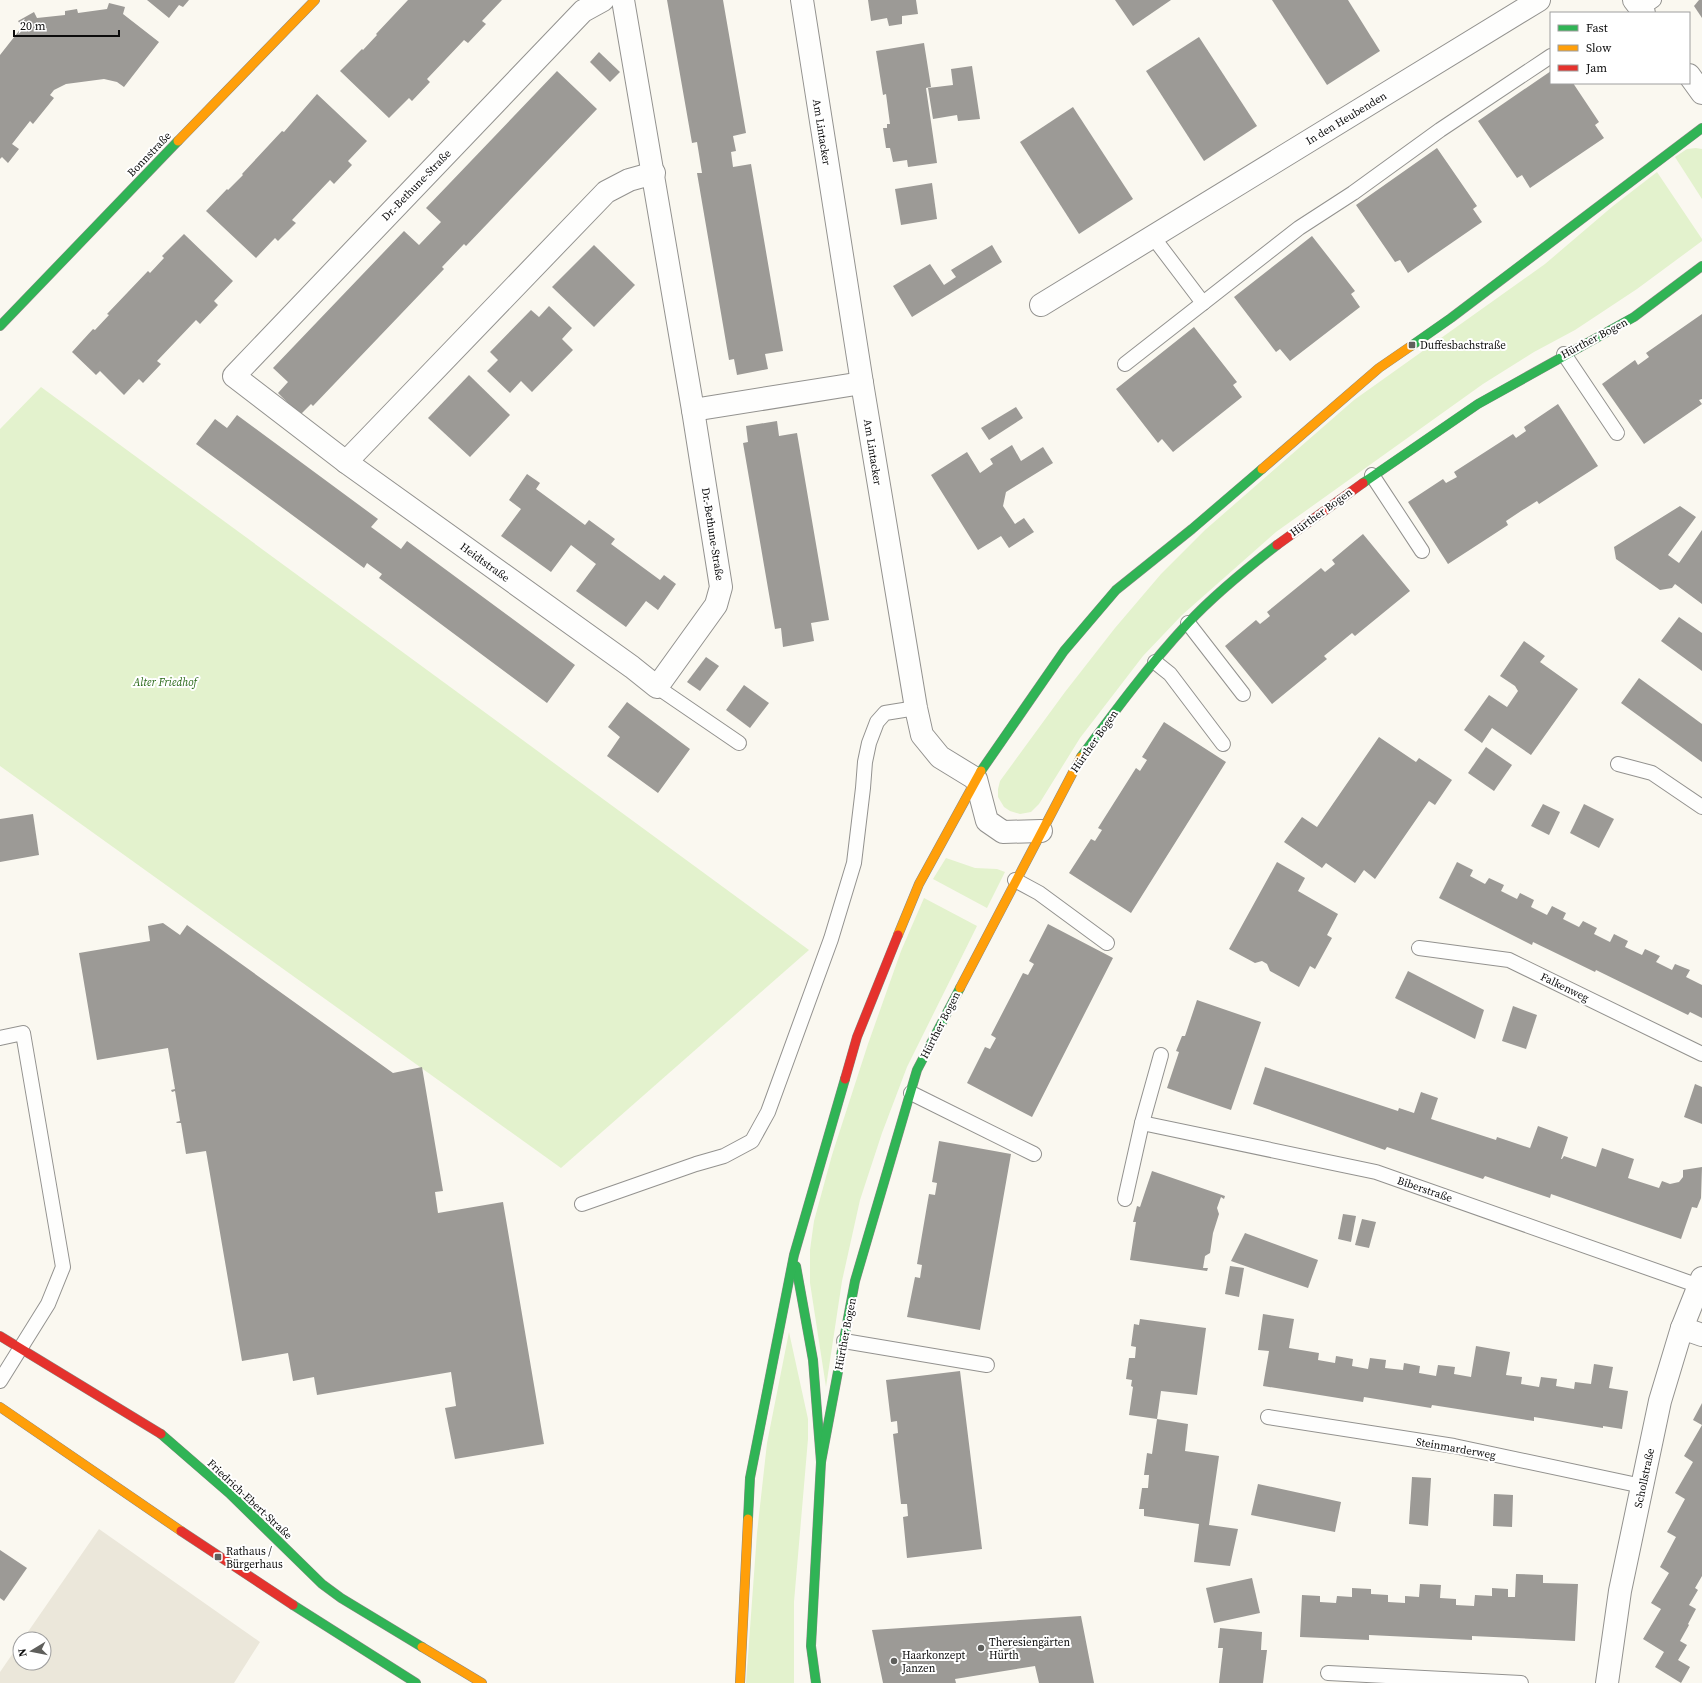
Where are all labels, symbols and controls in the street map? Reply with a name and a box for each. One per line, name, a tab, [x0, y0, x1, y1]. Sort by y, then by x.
scale bar	[14, 12, 119, 38]
legend	[1550, 12, 1690, 84]
text: 20 m	[20, 18, 46, 34]
text: Fast	[1586, 20, 1608, 36]
text: Slow	[1586, 40, 1612, 56]
text: Jam	[1585, 60, 1607, 76]
street label: In den Heubenden	[1303, 88, 1390, 149]
street label: Am Lintacker	[809, 98, 834, 167]
street label: Bonnstraße	[124, 128, 175, 180]
street label: Dr.-Bethune-Straße	[378, 146, 455, 224]
street label: Hürther Bogen	[1558, 314, 1631, 362]
place label: Duffesbachstraße	[1420, 338, 1506, 353]
marker: Duffesbachstraße	[1407, 340, 1417, 350]
street label: Am Lintacker	[860, 418, 885, 487]
street label: Hürther Bogen	[1287, 485, 1356, 540]
street label: Dr.-Bethune-Straße	[698, 486, 727, 582]
street label: Heidtstraße	[457, 539, 513, 586]
park label: Alter Friedhof	[132, 675, 200, 690]
street label: Hürther Bogen	[1067, 707, 1122, 776]
street label: Falkenweg	[1538, 969, 1592, 1006]
street label: Hürther Bogen	[917, 989, 964, 1061]
street label: Biberstraße	[1395, 1173, 1455, 1206]
street label: Hürther Bogen	[831, 1296, 860, 1372]
street label: Steinmarderweg	[1415, 1434, 1497, 1463]
street label: Schollstraße	[1631, 1447, 1658, 1509]
street label: Friedrich-Ebert-Straße	[204, 1456, 296, 1543]
place label: Rathaus / Bürgerhaus	[226, 1544, 283, 1572]
marker: Rathaus / Bürgerhaus	[213, 1552, 223, 1562]
north arrow	[12, 1631, 52, 1671]
place label: Theresiengärten Hürth	[989, 1635, 1070, 1663]
marker: Theresiengärten Hürth	[976, 1643, 986, 1653]
text: N	[15, 1647, 31, 1658]
place label: Haarkonzept Janzen	[901, 1648, 965, 1676]
marker: Haarkonzept Janzen	[889, 1656, 899, 1666]

